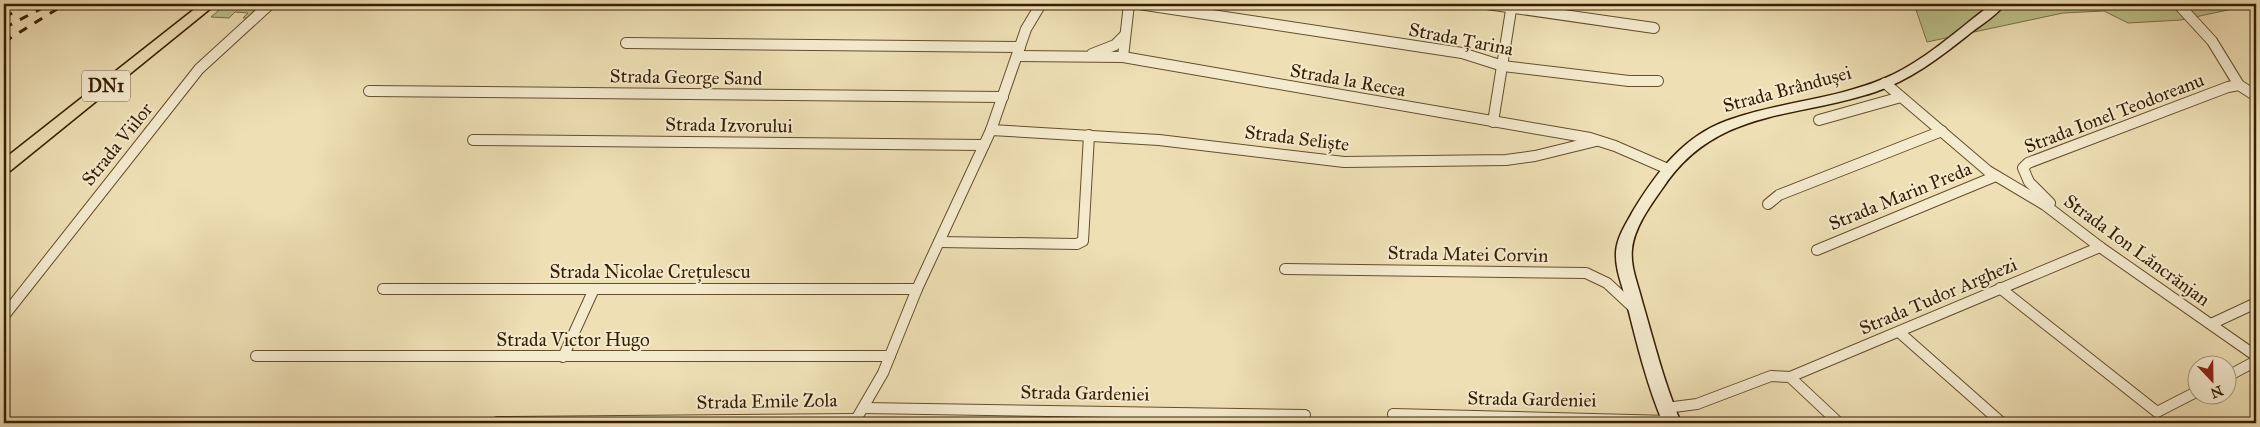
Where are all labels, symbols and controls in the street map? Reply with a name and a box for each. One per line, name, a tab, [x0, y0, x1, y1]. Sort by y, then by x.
street label: Strada Țarina	[1407, 18, 1516, 61]
street label: Strada la Recea	[1288, 59, 1408, 102]
street label: Strada Brândușei	[1720, 61, 1854, 117]
street label: Strada George Sand	[609, 64, 763, 91]
street label: Strada Ionel Teodoreanu	[2021, 68, 2207, 158]
road number: DN1	[82, 70, 130, 102]
street label: Strada Viilor	[77, 97, 158, 190]
street label: Strada Izvorului	[665, 112, 793, 138]
street label: Strada Seliște	[1243, 120, 1351, 156]
street label: Strada Marin Preda	[1825, 156, 1976, 235]
street label: Strada Ion Lăncrănjan	[2059, 189, 2215, 311]
street label: Strada Matei Corvin	[1387, 241, 1549, 267]
street label: Strada Tudor Arghezi	[1856, 252, 2021, 341]
street label: Strada Nicolae Crețulescu	[549, 260, 751, 283]
street label: Strada Victor Hugo	[496, 328, 650, 352]
north arrow	[2188, 354, 2238, 404]
street label: Strada Gardeniei	[1020, 380, 1150, 406]
text: N	[2208, 381, 2225, 402]
street label: Strada Gardeniei	[1467, 386, 1597, 412]
street label: Strada Emile Zola	[696, 388, 839, 414]

